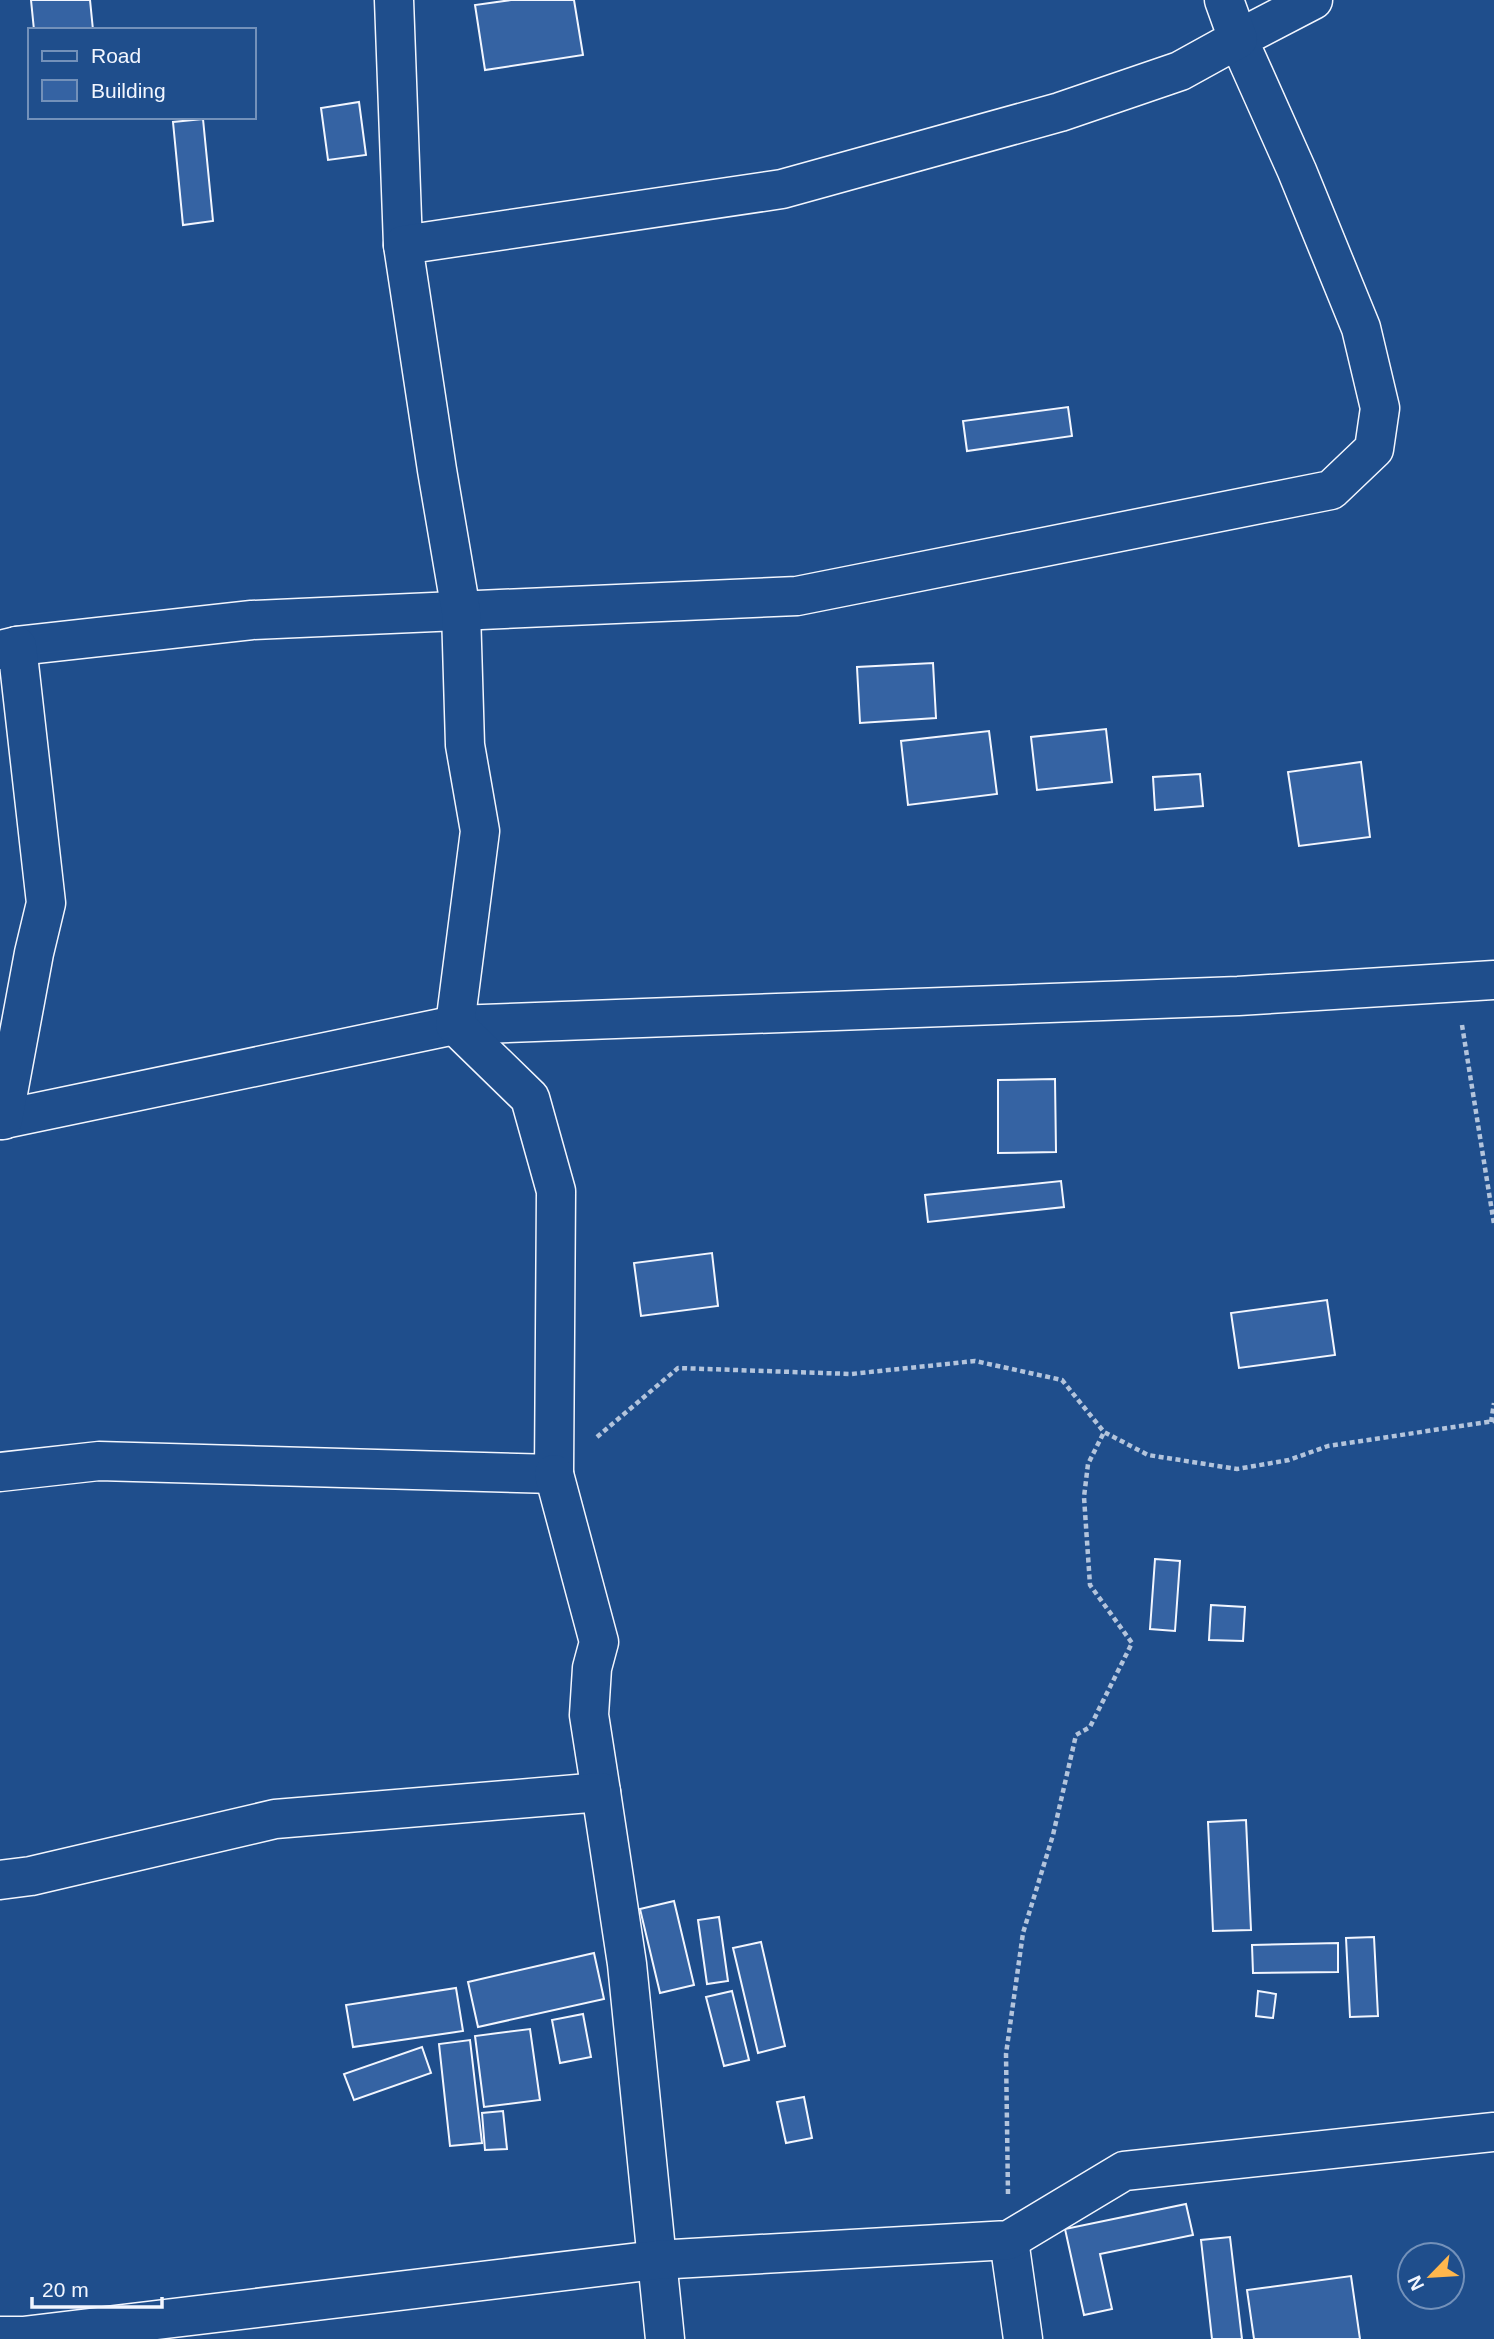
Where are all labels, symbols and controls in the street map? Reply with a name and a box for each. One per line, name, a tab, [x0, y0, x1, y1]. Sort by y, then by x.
legend	[28, 28, 256, 119]
text: Road	[91, 44, 141, 67]
text: Building	[91, 79, 166, 102]
north arrow	[1396, 2241, 1466, 2311]
scale bar	[32, 2266, 161, 2310]
text: N	[1404, 2272, 1428, 2294]
text: 20 m	[42, 2278, 89, 2301]

